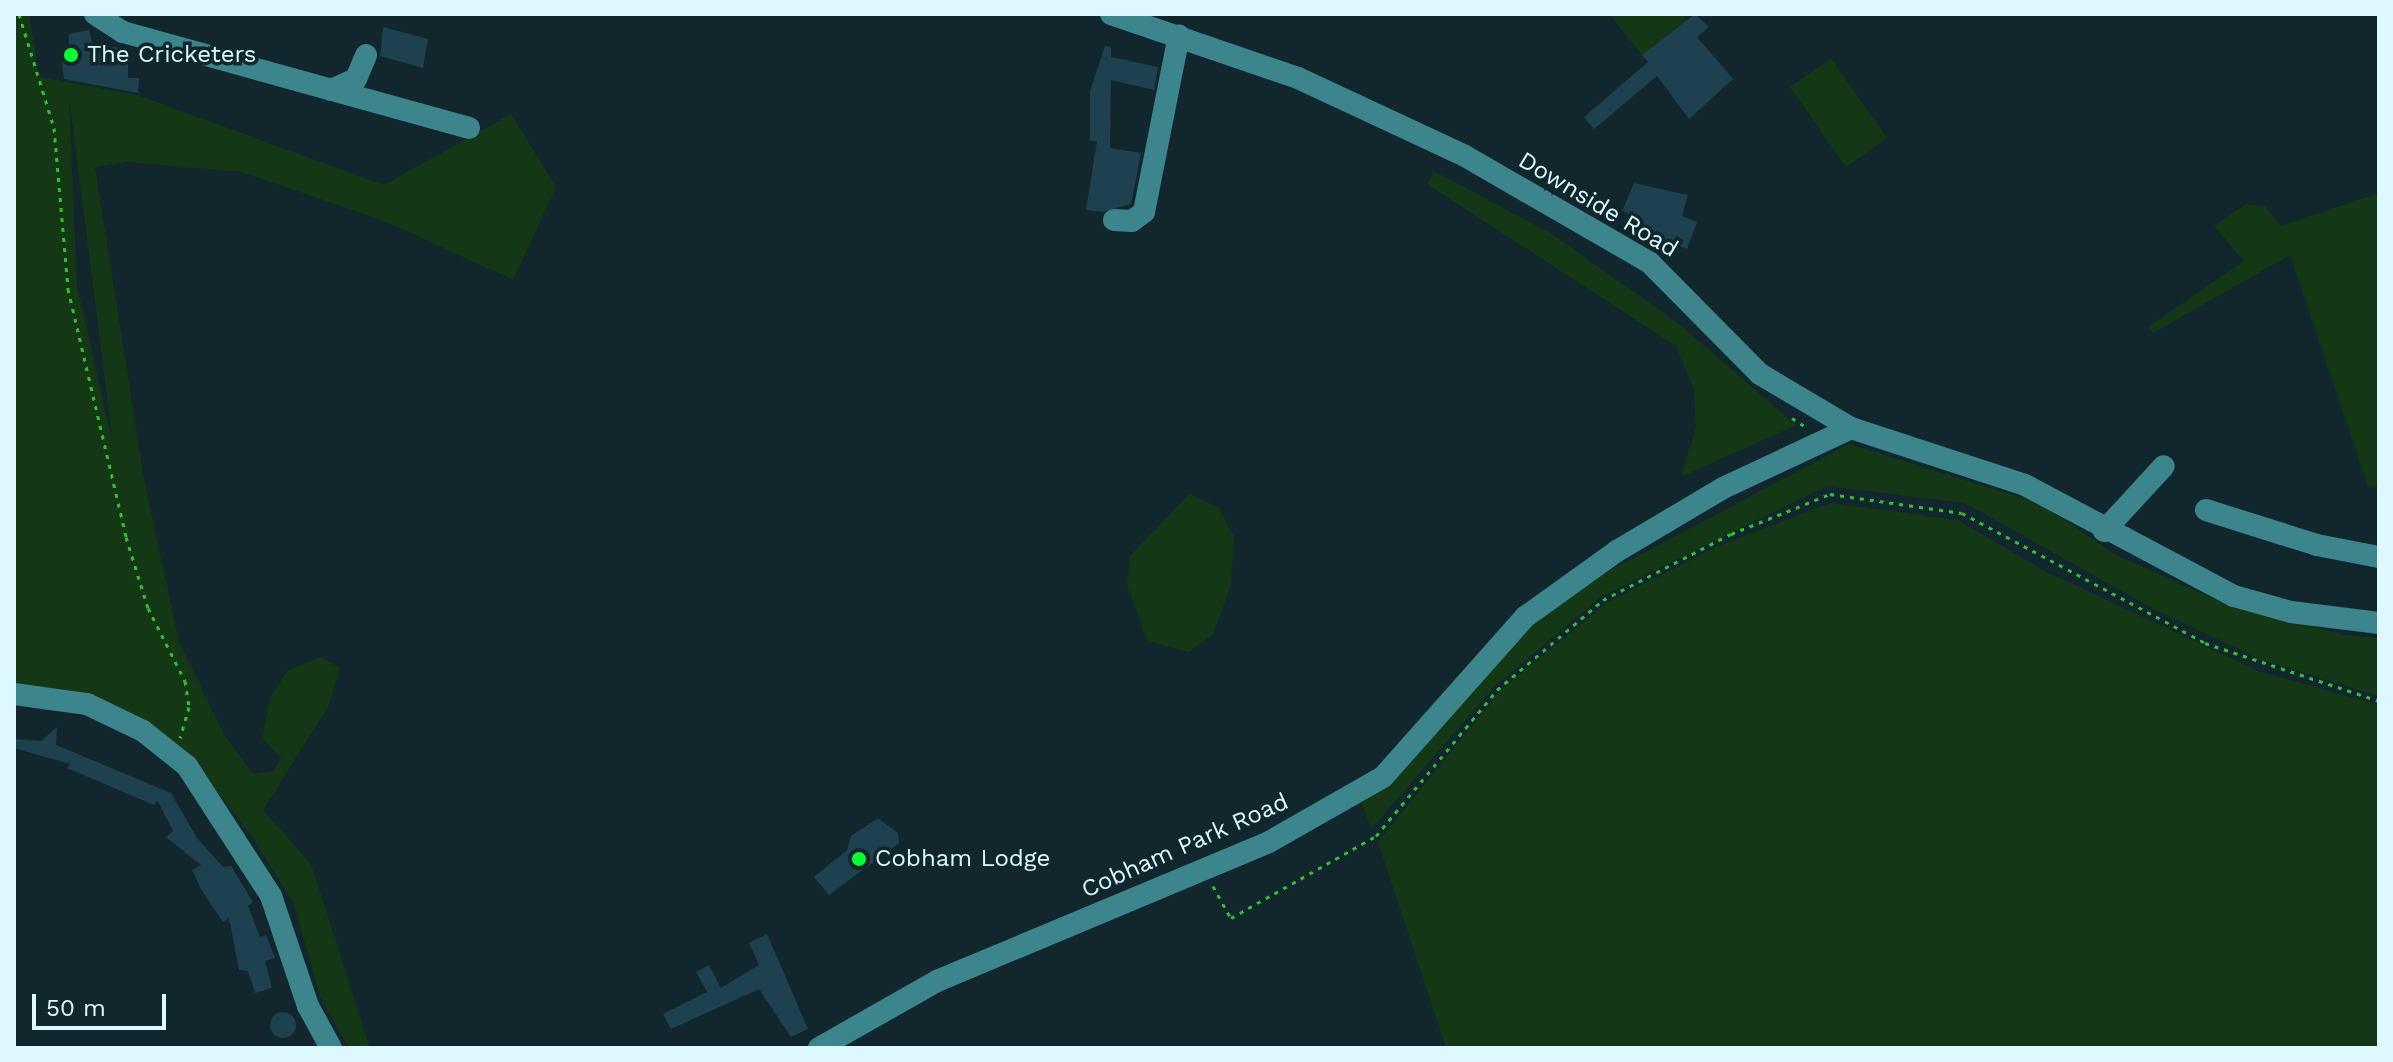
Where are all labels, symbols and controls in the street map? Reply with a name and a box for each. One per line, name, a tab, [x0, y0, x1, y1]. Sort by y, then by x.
place label: The Cricketers	[87, 41, 256, 69]
marker: The Cricketers	[62, 46, 80, 64]
street label: Downside Road	[1513, 146, 1683, 264]
street label: Cobham Park Road	[1077, 787, 1293, 905]
place label: Cobham Lodge	[875, 845, 1050, 873]
marker: Cobham Lodge	[850, 850, 868, 868]
scale bar	[36, 978, 170, 1028]
text: 50 m	[46, 994, 106, 1022]

